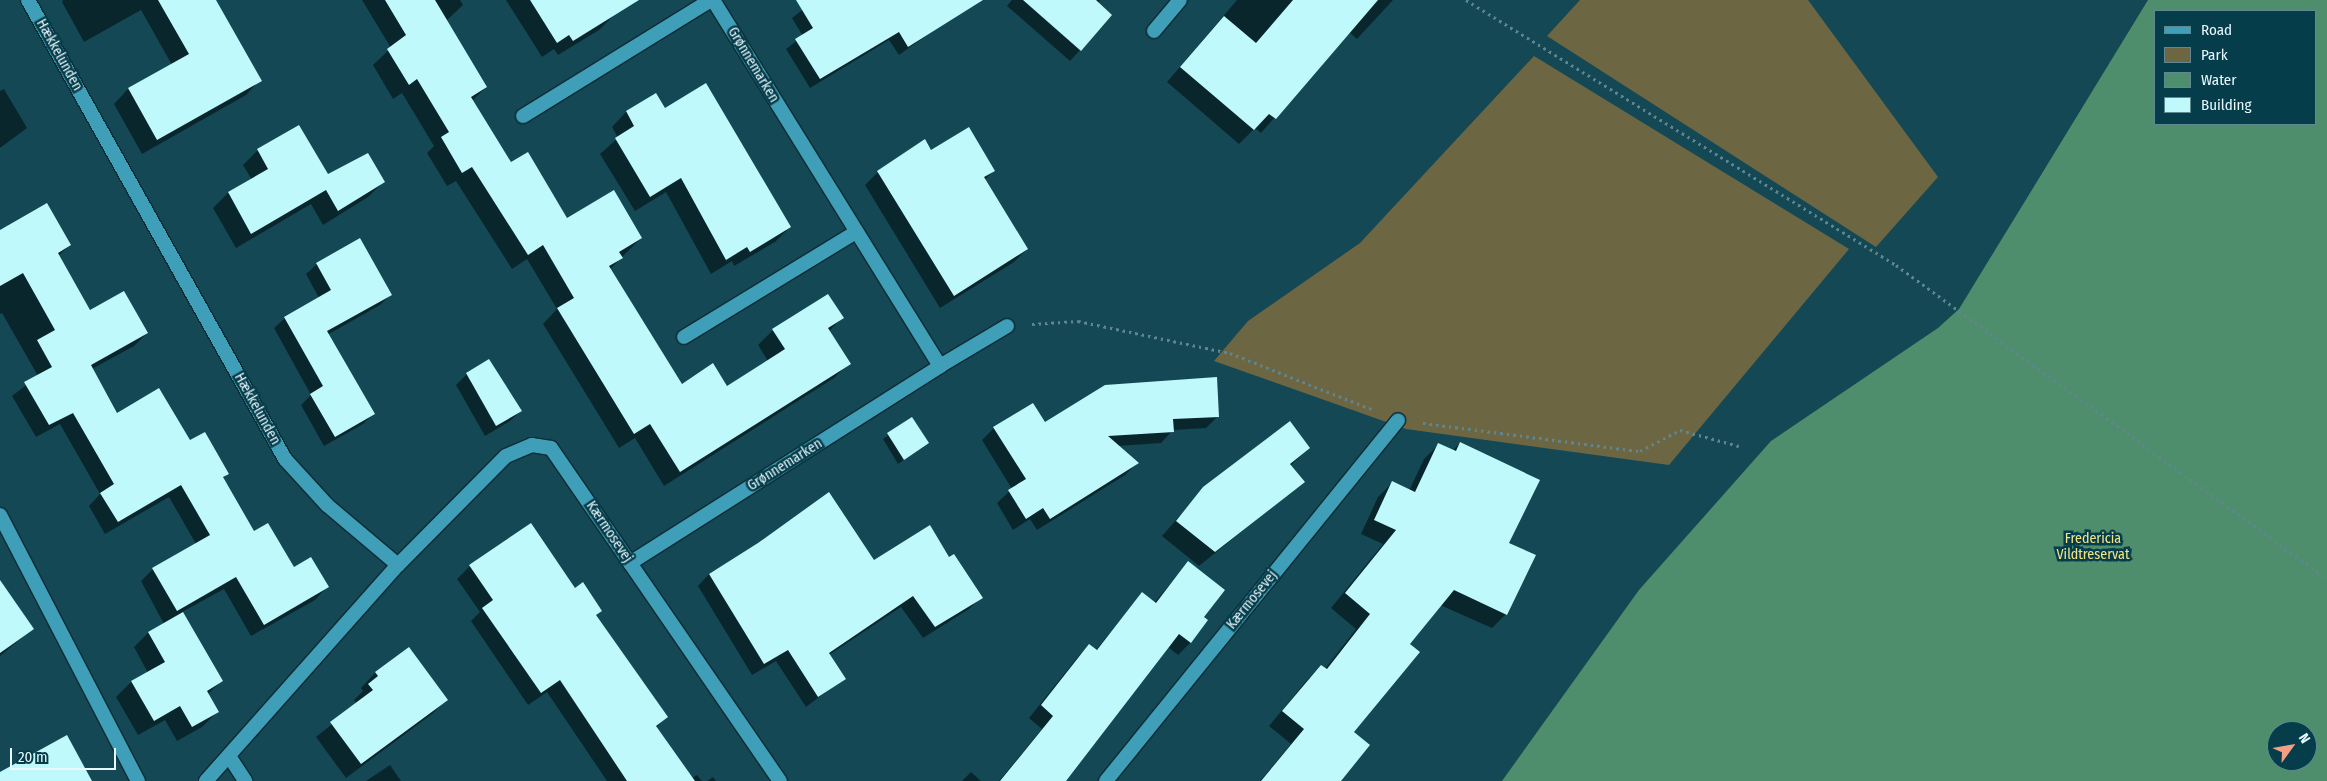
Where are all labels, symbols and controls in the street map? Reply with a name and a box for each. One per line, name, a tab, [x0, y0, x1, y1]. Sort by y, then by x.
legend	[2154, 10, 2317, 125]
street label: Hækkelunden	[32, 16, 86, 94]
text: Road	[2201, 21, 2232, 39]
street label: Grønnemarken	[724, 24, 782, 106]
text: Park	[2201, 46, 2228, 64]
text: Water	[2201, 71, 2236, 89]
text: Building	[2201, 96, 2252, 114]
street label: Hækkelunden	[230, 370, 284, 448]
street label: Grønnemarken	[745, 435, 825, 495]
street label: Kærmosevej	[582, 498, 636, 566]
park label: Fredericia Vildtreservat	[2056, 531, 2130, 564]
street label: Kærmosevej	[1223, 567, 1281, 633]
north arrow	[2267, 721, 2317, 771]
text: N	[2295, 730, 2314, 746]
scale bar	[12, 738, 119, 770]
text: 20 m	[18, 748, 48, 766]

